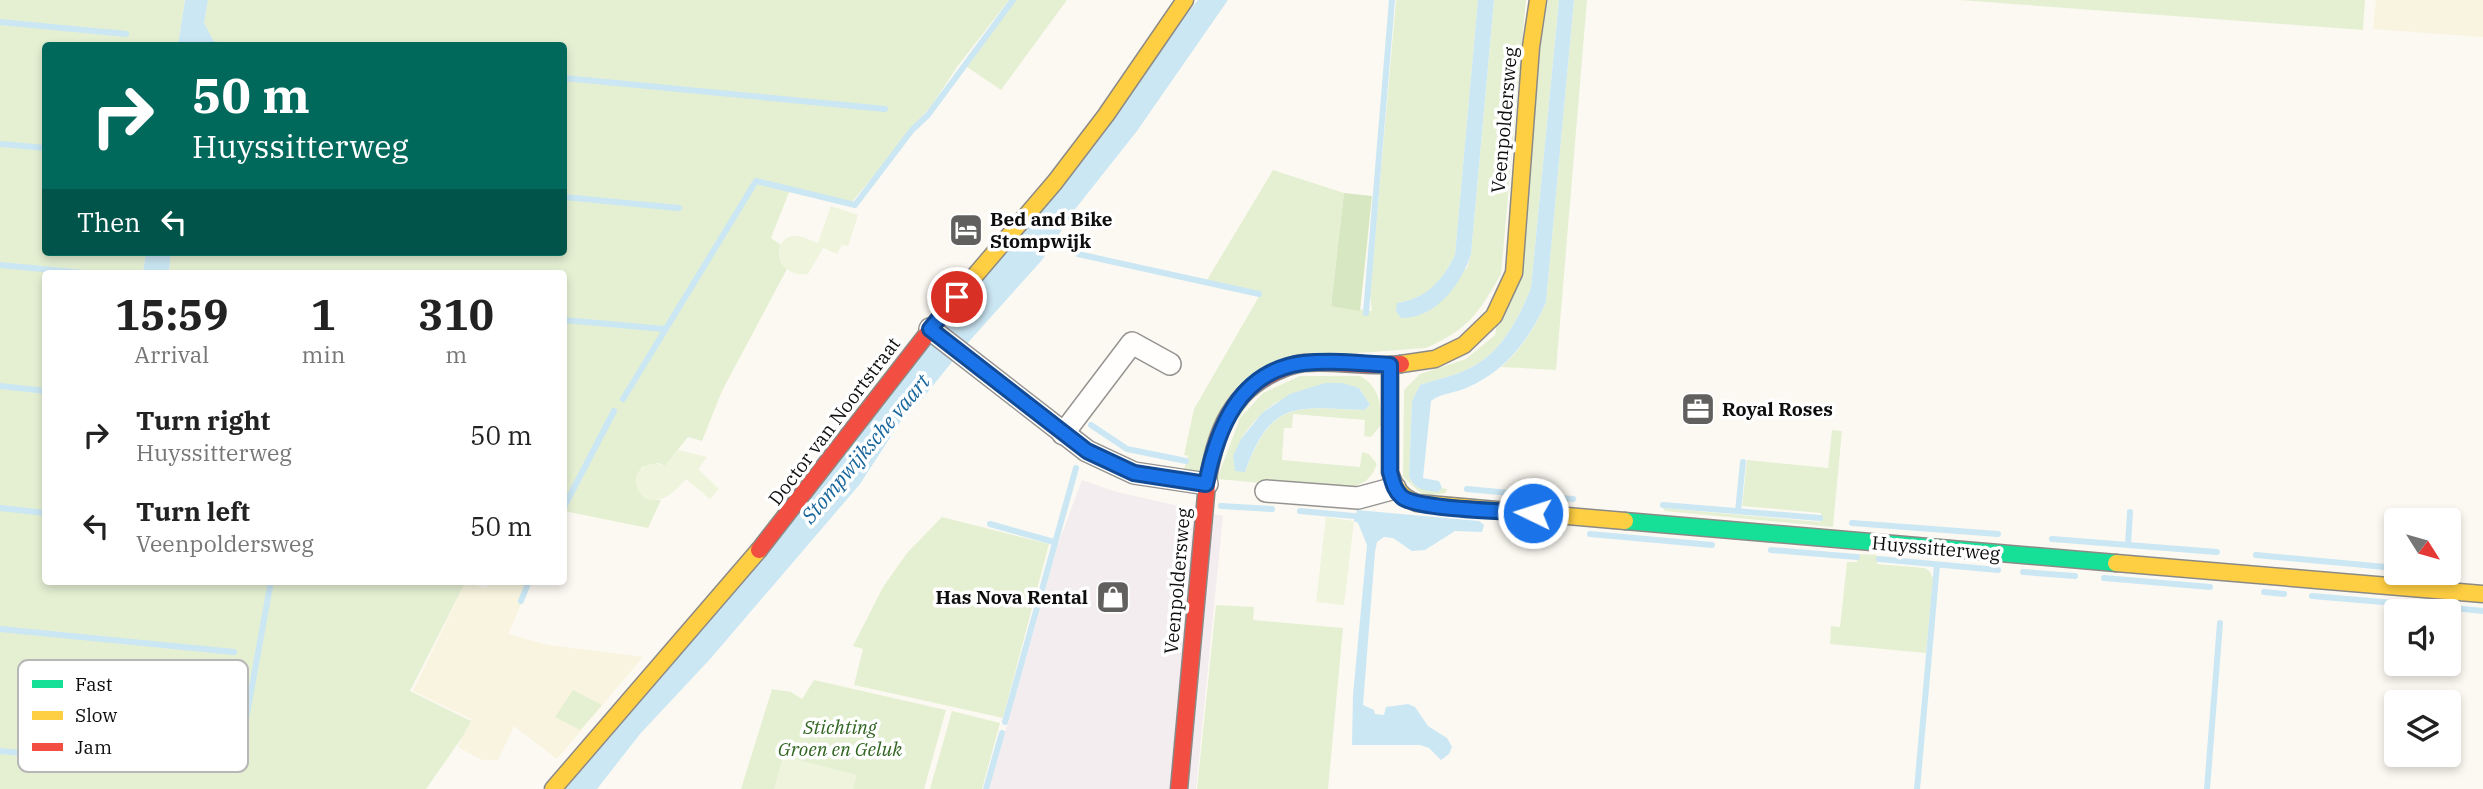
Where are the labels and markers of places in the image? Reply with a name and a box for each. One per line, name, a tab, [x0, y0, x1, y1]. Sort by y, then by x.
place label: Bed and Bike Stompwijk	[990, 207, 1113, 253]
hotel icon: Bed and Bike Stompwijk	[947, 211, 985, 249]
pin	[927, 267, 987, 327]
office icon: Royal Roses	[1679, 390, 1717, 428]
place label: Royal Roses	[1722, 397, 1833, 421]
shop icon: Has Nova Rental	[1094, 578, 1132, 616]
place label: Has Nova Rental	[936, 585, 1088, 609]

